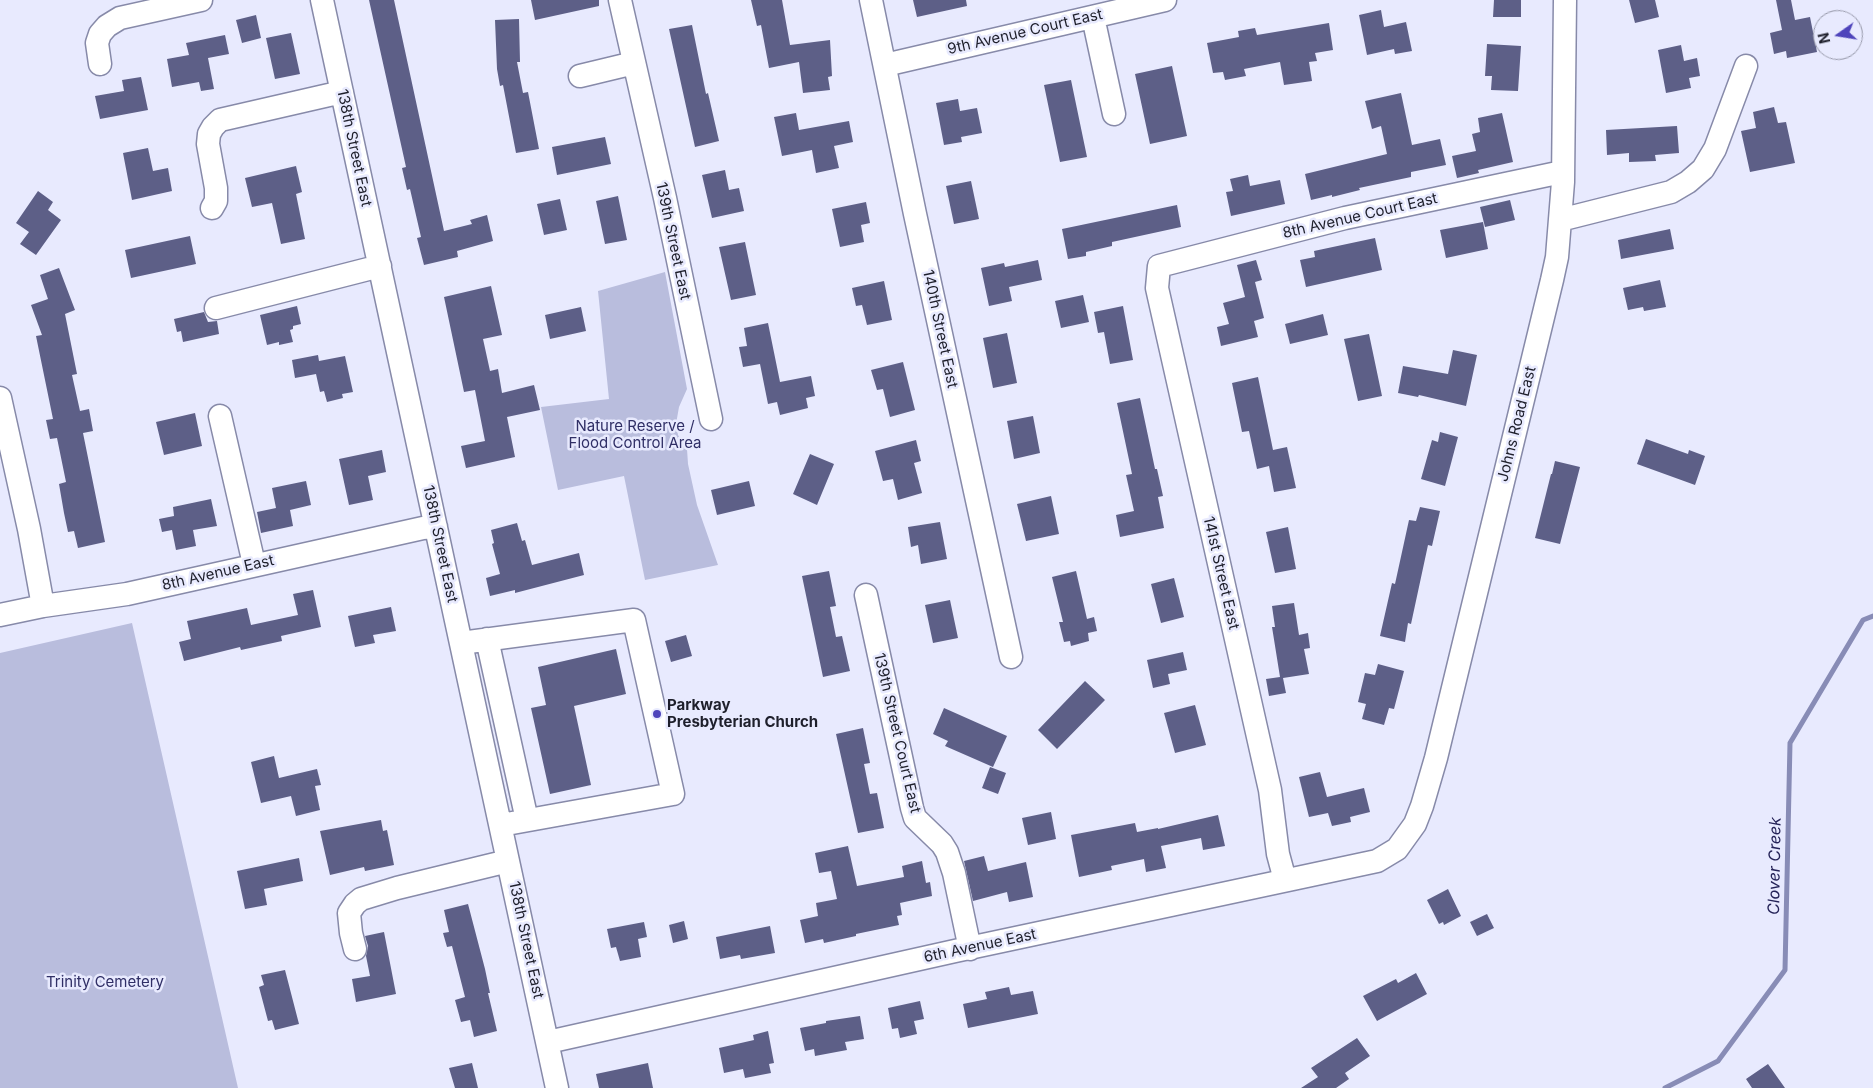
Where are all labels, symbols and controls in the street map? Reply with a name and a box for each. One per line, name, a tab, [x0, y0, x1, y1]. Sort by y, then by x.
street label: 9th Avenue Court East	[946, 5, 1104, 59]
north arrow	[1813, 10, 1863, 60]
text: N	[1814, 31, 1833, 45]
street label: 138th Street East	[333, 88, 375, 208]
street label: 139th Street East	[652, 181, 694, 301]
street label: 8th Avenue Court East	[1281, 189, 1439, 243]
street label: 140th Street East	[919, 268, 961, 390]
street label: Johns Road East	[1494, 365, 1540, 483]
park label: Nature Reserve / Flood Control Area	[569, 417, 701, 452]
street label: 138th Street East	[419, 484, 461, 604]
street label: 141st Street East	[1199, 515, 1243, 631]
street label: 8th Avenue East	[160, 551, 276, 595]
street label: 139th Street Court East	[870, 651, 924, 815]
place label: Parkway Presbyterian Church	[667, 696, 818, 731]
marker: Parkway Presbyterian Church	[651, 708, 663, 720]
water label: Clover Creek	[1765, 817, 1785, 915]
street label: 138th Street East	[505, 880, 547, 1000]
street label: 6th Avenue East	[922, 925, 1038, 967]
park label: Trinity Cemetery	[46, 973, 164, 991]

